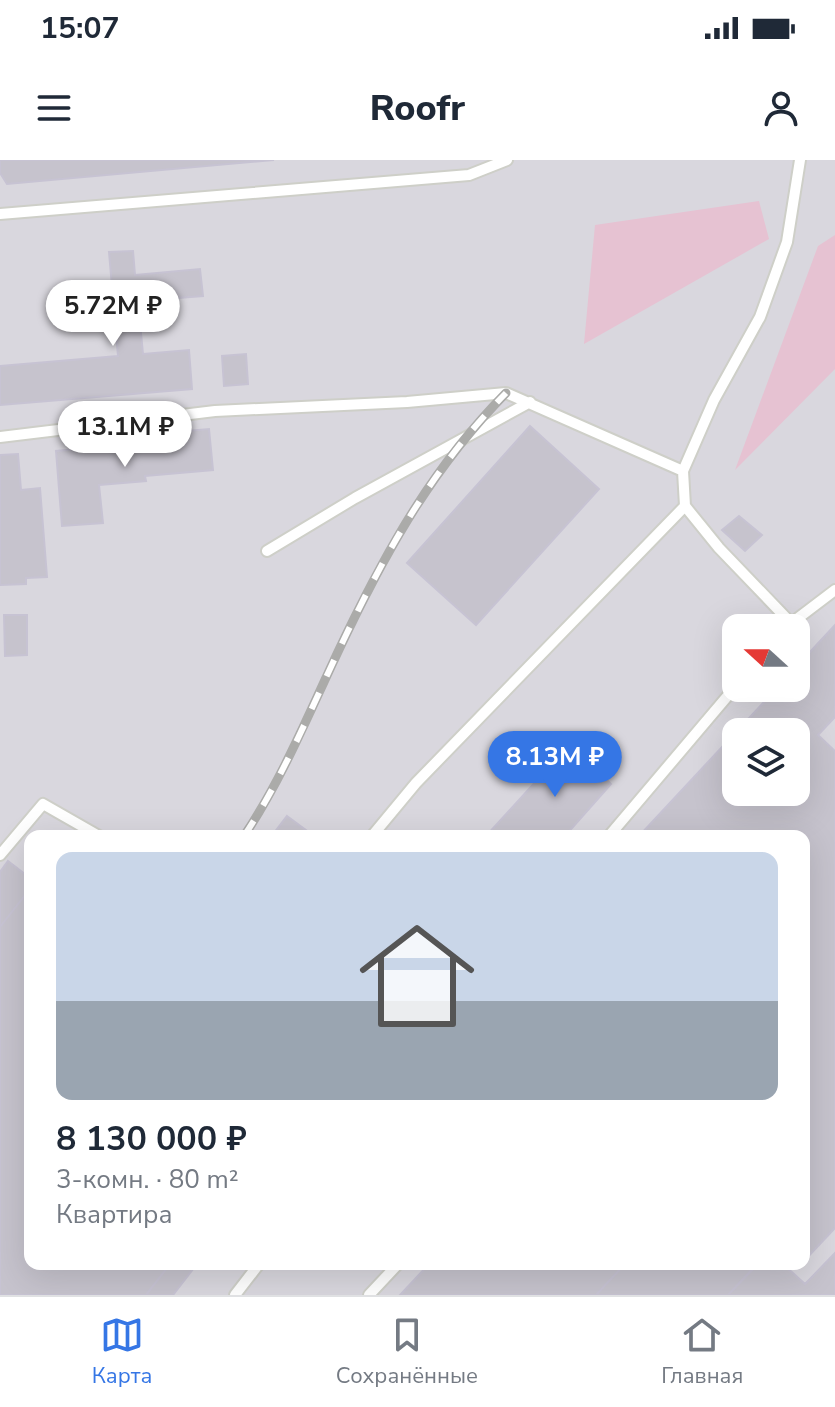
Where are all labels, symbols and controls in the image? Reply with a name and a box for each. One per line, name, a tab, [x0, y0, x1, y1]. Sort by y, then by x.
text: 15:07	[40, 8, 119, 49]
text: Roofr	[370, 84, 465, 133]
icon: menu	[32, 86, 76, 130]
icon: person	[759, 86, 803, 130]
pin: 5.72M ₽	[39, 280, 187, 348]
text: 5.72M ₽	[64, 288, 162, 323]
pin: 13.1M ₽	[51, 401, 199, 469]
text: 13.1M ₽	[76, 409, 174, 444]
north arrow	[722, 614, 810, 702]
map controls	[722, 614, 810, 806]
button: layers	[722, 718, 810, 806]
pin: 8.13M ₽	[481, 731, 629, 799]
text: 8.13M ₽	[506, 739, 604, 774]
icon: home	[345, 904, 489, 1048]
text: 8 130 000 ₽	[56, 1116, 247, 1162]
text: 3-комн. · 80 m²	[56, 1162, 239, 1197]
text: Квартира	[56, 1197, 172, 1232]
tab: Карта	[92, 1313, 152, 1391]
tab: Сохранённые	[336, 1313, 478, 1391]
tab: Главная	[661, 1313, 743, 1391]

